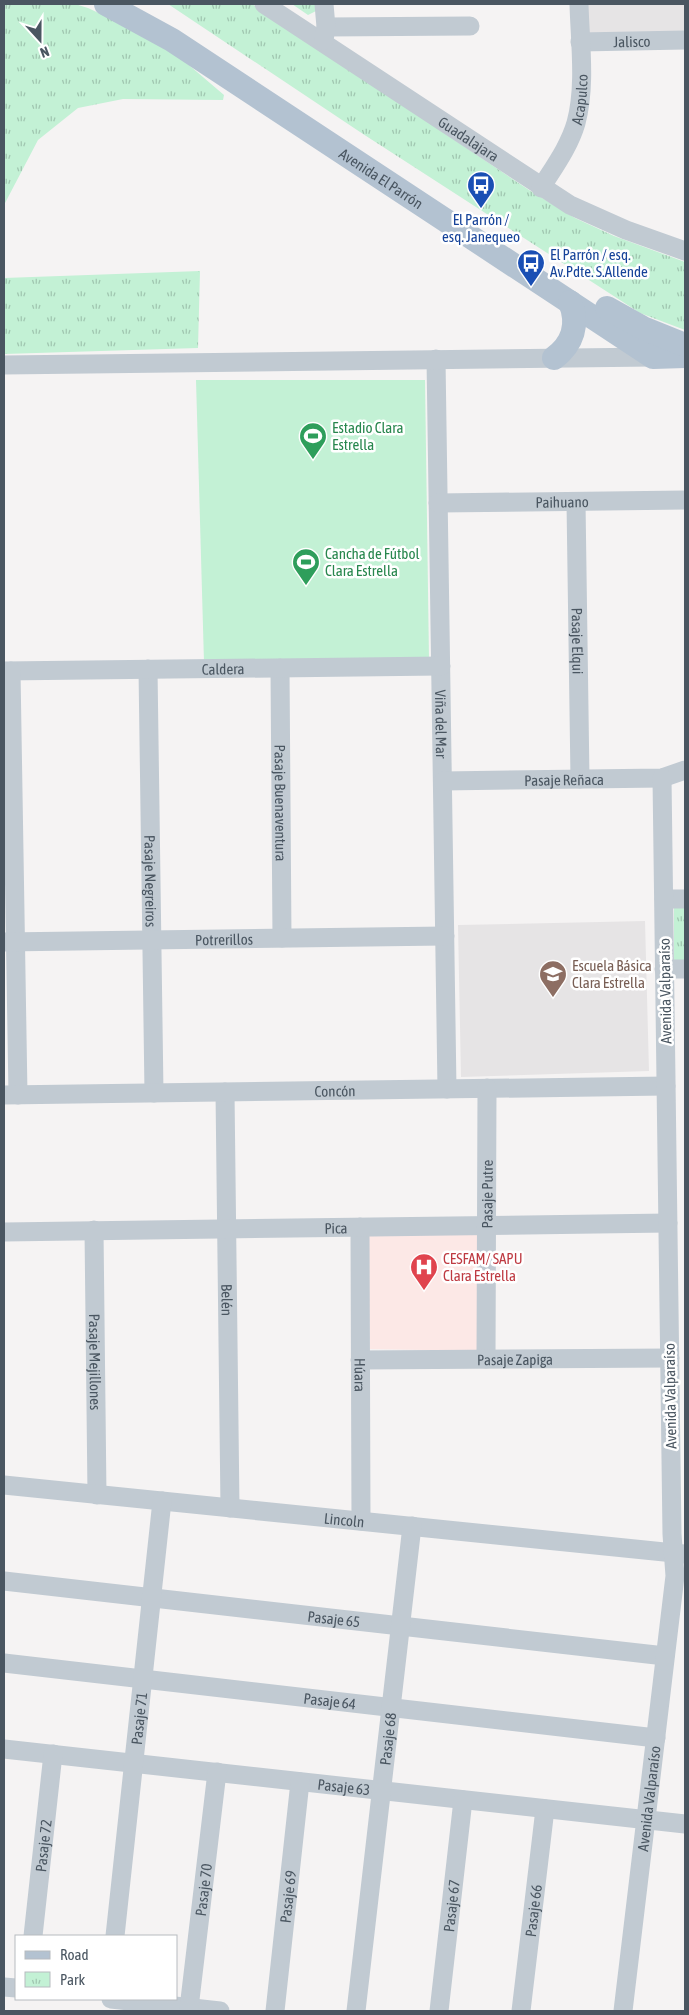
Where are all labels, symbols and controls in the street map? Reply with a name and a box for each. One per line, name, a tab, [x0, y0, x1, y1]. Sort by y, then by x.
north arrow	[15, 15, 65, 65]
street label: Jalisco	[613, 32, 651, 50]
text: N	[38, 43, 51, 61]
street label: Acapulco	[567, 74, 590, 126]
street label: Guadalajara	[435, 113, 502, 165]
street label: Avenida El Parrón	[336, 144, 427, 212]
bus stop icon: El Parrón / esq. Janequeo	[466, 170, 496, 209]
place label: El Parrón / esq. Janequeo	[442, 211, 520, 245]
place label: El Parrón / esq. Av.Pdte. S.Allende	[550, 246, 648, 280]
bus stop icon: El Parrón / esq. Av.Pdte. S.Allende	[516, 248, 546, 287]
place label: Estadio Clara Estrella	[332, 419, 403, 453]
sports icon: Estadio Clara Estrella	[298, 421, 328, 460]
street label: Paihuano	[535, 493, 589, 510]
place label: Cancha de Fútbol Clara Estrella	[325, 545, 419, 579]
sports icon: Cancha de Fútbol Clara Estrella	[291, 547, 321, 586]
street label: Pasaje Elqui	[569, 608, 587, 674]
street label: Caldera	[202, 660, 244, 677]
street label: Viña del Mar	[432, 690, 451, 759]
street label: Pasaje Buenaventura	[272, 744, 290, 862]
street label: Pasaje Reñaca	[524, 770, 604, 788]
street label: Pasaje Negreiros	[142, 835, 160, 927]
street label: Potrerillos	[195, 930, 253, 948]
street label: Avenida Valparaíso	[656, 938, 674, 1044]
place label: Escuela Básica Clara Estrella	[572, 957, 652, 991]
school or university icon: Escuela Básica Clara Estrella	[538, 959, 568, 998]
street label: Concón	[314, 1082, 356, 1099]
street label: Pasaje Putre	[478, 1159, 495, 1228]
street label: Pica	[324, 1219, 348, 1236]
place label: CESFAM/ SAPU Clara Estrella	[443, 1250, 523, 1284]
hospital icon: CESFAM/ SAPU Clara Estrella	[409, 1252, 439, 1291]
street label: Belén	[219, 1284, 236, 1316]
street label: Pasaje Mejillones	[86, 1314, 105, 1410]
street label: Avenida Valparaíso	[661, 1343, 679, 1449]
street label: Pasaje Zapiga	[477, 1350, 553, 1368]
street label: Húara	[352, 1358, 369, 1392]
street label: Lincoln	[323, 1509, 365, 1530]
street label: Pasaje 65	[307, 1607, 361, 1630]
street label: Pasaje 64	[303, 1689, 357, 1712]
street label: Pasaje 71	[127, 1691, 150, 1745]
street label: Pasaje 68	[376, 1712, 399, 1766]
street label: Avenida Valparaíso	[634, 1745, 663, 1852]
street label: Pasaje 63	[317, 1775, 371, 1798]
street label: Pasaje 72	[32, 1818, 54, 1873]
street label: Pasaje 70	[191, 1863, 215, 1917]
street label: Pasaje 69	[276, 1870, 299, 1924]
street label: Pasaje 67	[440, 1878, 462, 1933]
street label: Pasaje 66	[521, 1883, 544, 1938]
legend	[15, 1935, 178, 2000]
text: Road	[60, 1946, 89, 1963]
text: Park	[60, 1971, 85, 1988]

